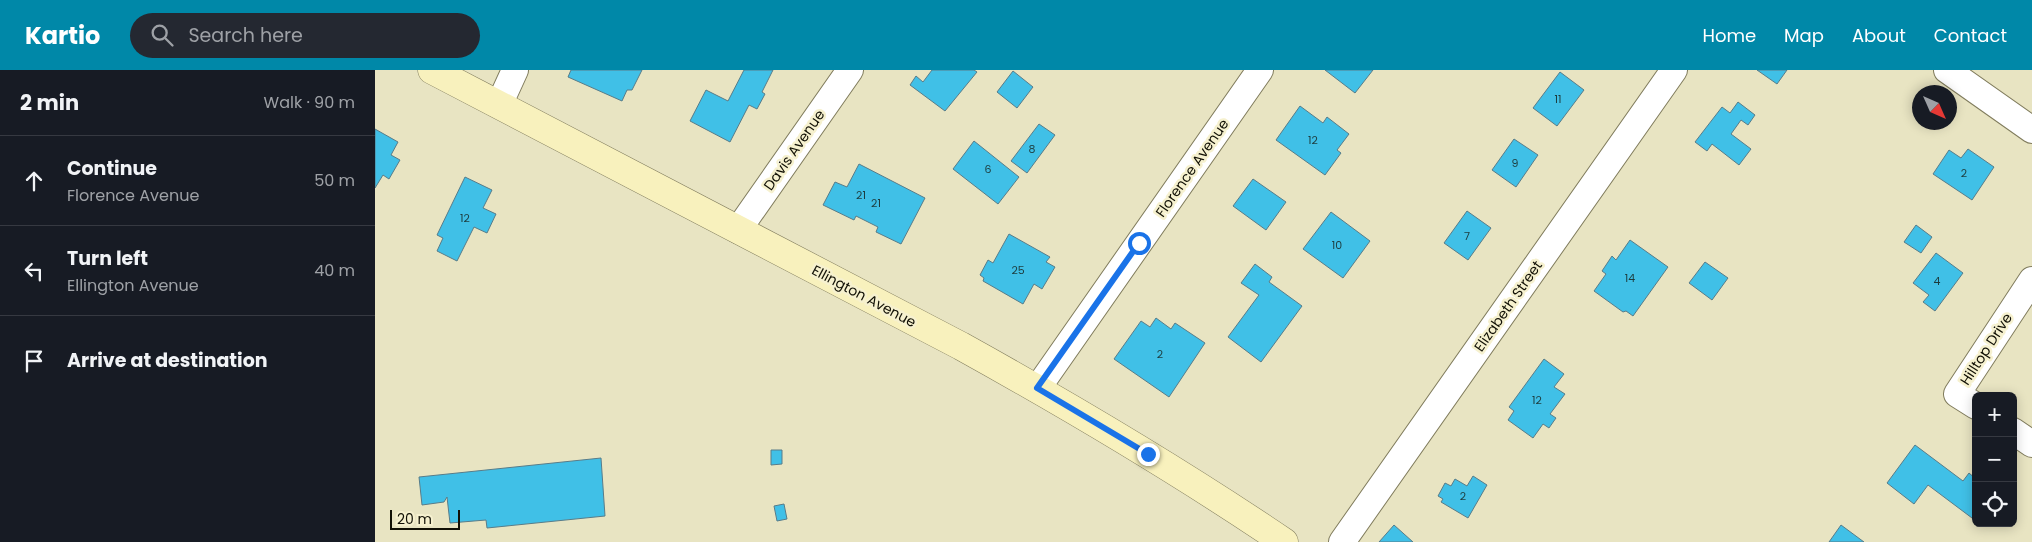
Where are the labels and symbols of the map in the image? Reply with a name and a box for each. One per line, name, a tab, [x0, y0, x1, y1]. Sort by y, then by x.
north arrow	[1912, 85, 1957, 130]
house number: 11	[1554, 91, 1562, 107]
street label: Davis Avenue	[759, 105, 829, 194]
street label: Florence Avenue	[1151, 115, 1234, 221]
house number: 12	[1308, 132, 1318, 148]
house number: 8	[1029, 141, 1036, 157]
house number: 9	[1512, 155, 1519, 171]
house number: 6	[985, 161, 992, 177]
house number: 2	[1961, 165, 1967, 181]
house number: 21	[856, 187, 866, 203]
house number: 21	[871, 195, 881, 211]
house number: 12	[460, 210, 470, 226]
house number: 7	[1464, 228, 1470, 244]
route start	[1128, 232, 1151, 255]
house number: 10	[1332, 237, 1342, 253]
street label: Elizabeth Street	[1469, 257, 1547, 355]
street label: Ellington Avenue	[808, 260, 920, 332]
house number: 25	[1011, 262, 1025, 278]
house number: 14	[1625, 270, 1635, 286]
house number: 4	[1934, 273, 1941, 289]
street label: Hilltop Drive	[1955, 309, 2017, 389]
house number: 2	[1157, 346, 1163, 362]
house number: 12	[1532, 392, 1542, 408]
route end	[1137, 443, 1160, 466]
house number: 2	[1460, 488, 1466, 504]
scale bar	[390, 507, 460, 530]

